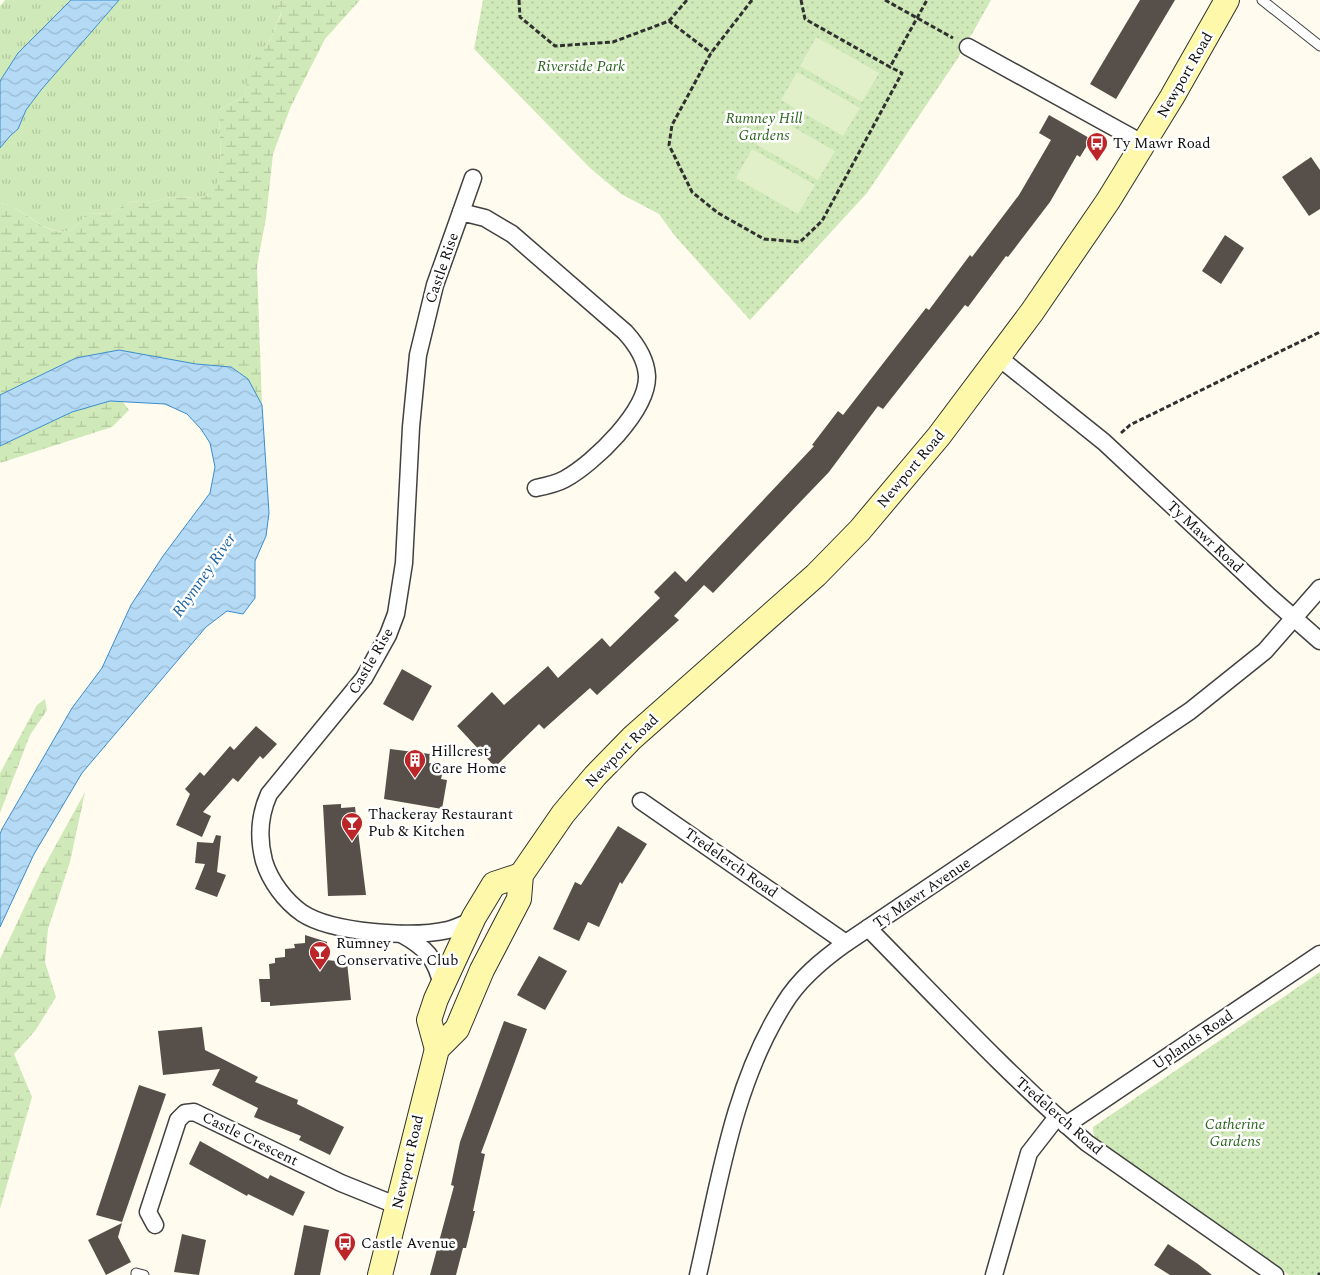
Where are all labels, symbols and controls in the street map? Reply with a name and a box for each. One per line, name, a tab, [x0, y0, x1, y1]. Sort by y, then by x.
street label: Newport Road	[1151, 28, 1219, 122]
park label: Riverside Park	[537, 55, 625, 78]
park label: Rumney Hill Gardens	[726, 107, 803, 147]
bus stop icon: Ty Mawr Road	[1085, 131, 1109, 162]
place label: Ty Mawr Road	[1113, 132, 1211, 155]
street label: Castle Rise	[419, 229, 465, 307]
street label: Newport Road	[871, 425, 951, 513]
street label: Ty Mawr Road	[1161, 495, 1249, 579]
water label: Rhymney River	[166, 528, 242, 622]
street label: Castle Rise	[343, 623, 399, 699]
street label: Newport Road	[580, 709, 664, 793]
place label: Hillcrest Care Home	[431, 740, 507, 780]
building icon: Hillcrest Care Home	[403, 748, 427, 779]
place label: Thackeray Restaurant Pub & Kitchen	[368, 803, 513, 843]
bar icon: Thackeray Restaurant Pub & Kitchen	[340, 811, 364, 842]
street label: Tredelerch Road	[680, 822, 782, 904]
street label: Ty Mawr Avenue	[869, 852, 975, 934]
place label: Rumney Conservative Club	[336, 932, 458, 972]
bar icon: Rumney Conservative Club	[308, 940, 332, 971]
street label: Uplands Road	[1148, 1004, 1238, 1076]
street label: Tredelerch Road	[1010, 1071, 1108, 1161]
street label: Castle Crescent	[198, 1106, 302, 1172]
street label: Newport Road	[386, 1113, 430, 1211]
park label: Catherine Gardens	[1205, 1113, 1266, 1153]
bus stop icon: Castle Avenue	[333, 1231, 357, 1262]
place label: Castle Avenue	[361, 1232, 456, 1255]

